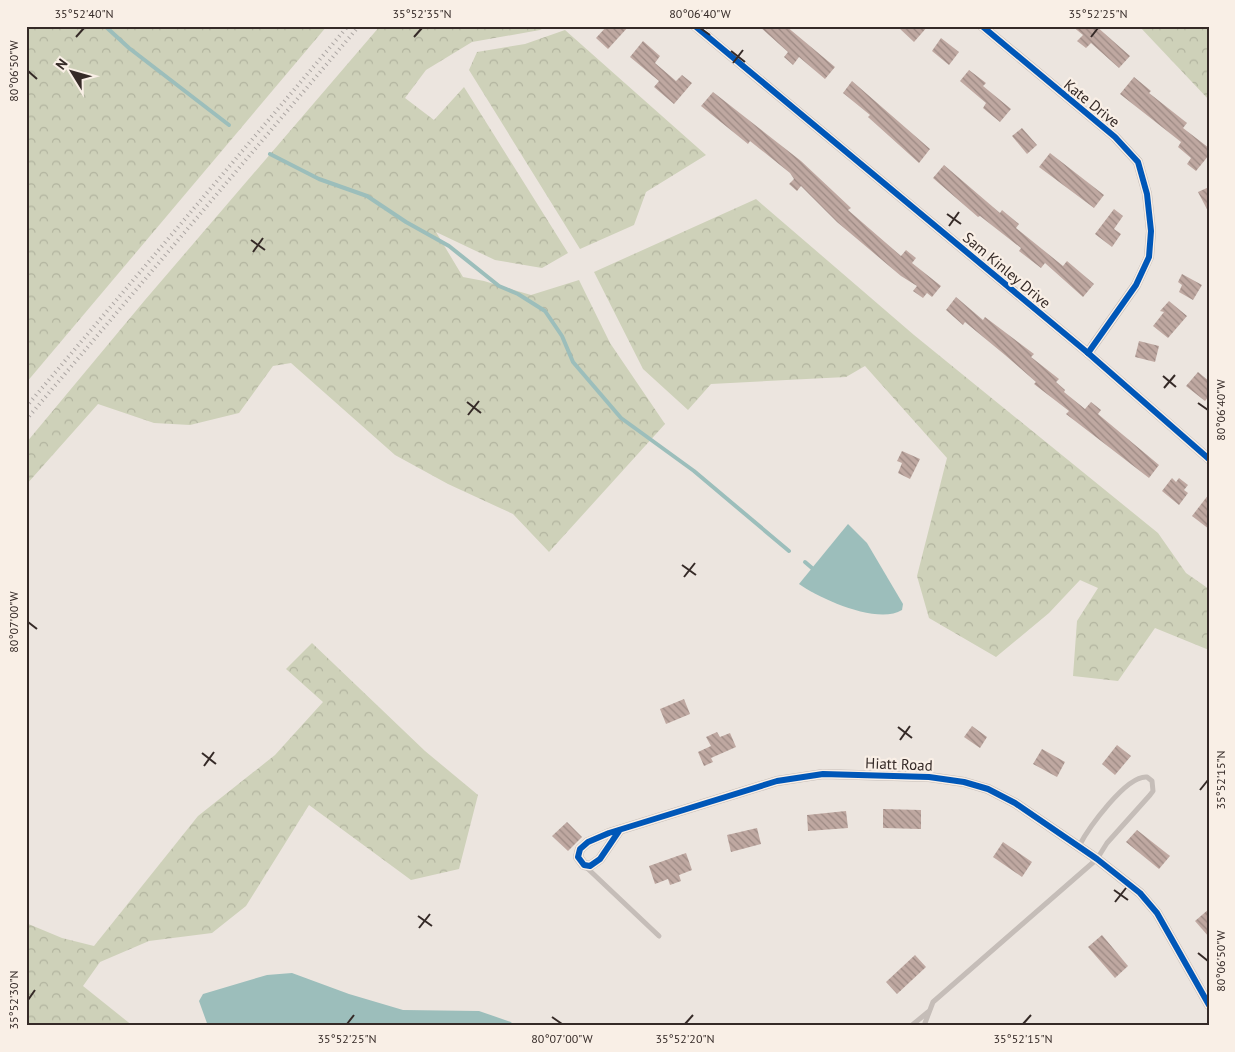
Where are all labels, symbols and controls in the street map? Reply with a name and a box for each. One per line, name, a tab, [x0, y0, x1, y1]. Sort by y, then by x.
text: 35°52'40"N	[54, 6, 114, 21]
text: 35°52'35"N	[392, 6, 452, 21]
text: 80°06'40"W	[669, 6, 731, 21]
text: 35°52'25"N	[1068, 6, 1128, 21]
text: 80°06'50"W	[6, 40, 21, 102]
north arrow	[48, 48, 98, 98]
text: N	[52, 55, 72, 73]
street label: Kate Drive	[1060, 75, 1124, 131]
street label: Sam Kinley Drive	[959, 228, 1055, 312]
text: 80°06'40"W	[1213, 379, 1228, 441]
text: 80°07'00"W	[6, 591, 21, 653]
text: 35°52'15"N	[1213, 750, 1228, 810]
street label: Hiatt Road	[865, 753, 933, 775]
text: 80°06'50"W	[1213, 930, 1228, 992]
text: 35°52'30"N	[6, 970, 21, 1030]
text: 35°52'25"N	[317, 1031, 377, 1046]
text: 80°07'00"W	[531, 1031, 593, 1046]
text: 35°52'20"N	[655, 1031, 715, 1046]
text: 35°52'15"N	[993, 1031, 1053, 1046]

